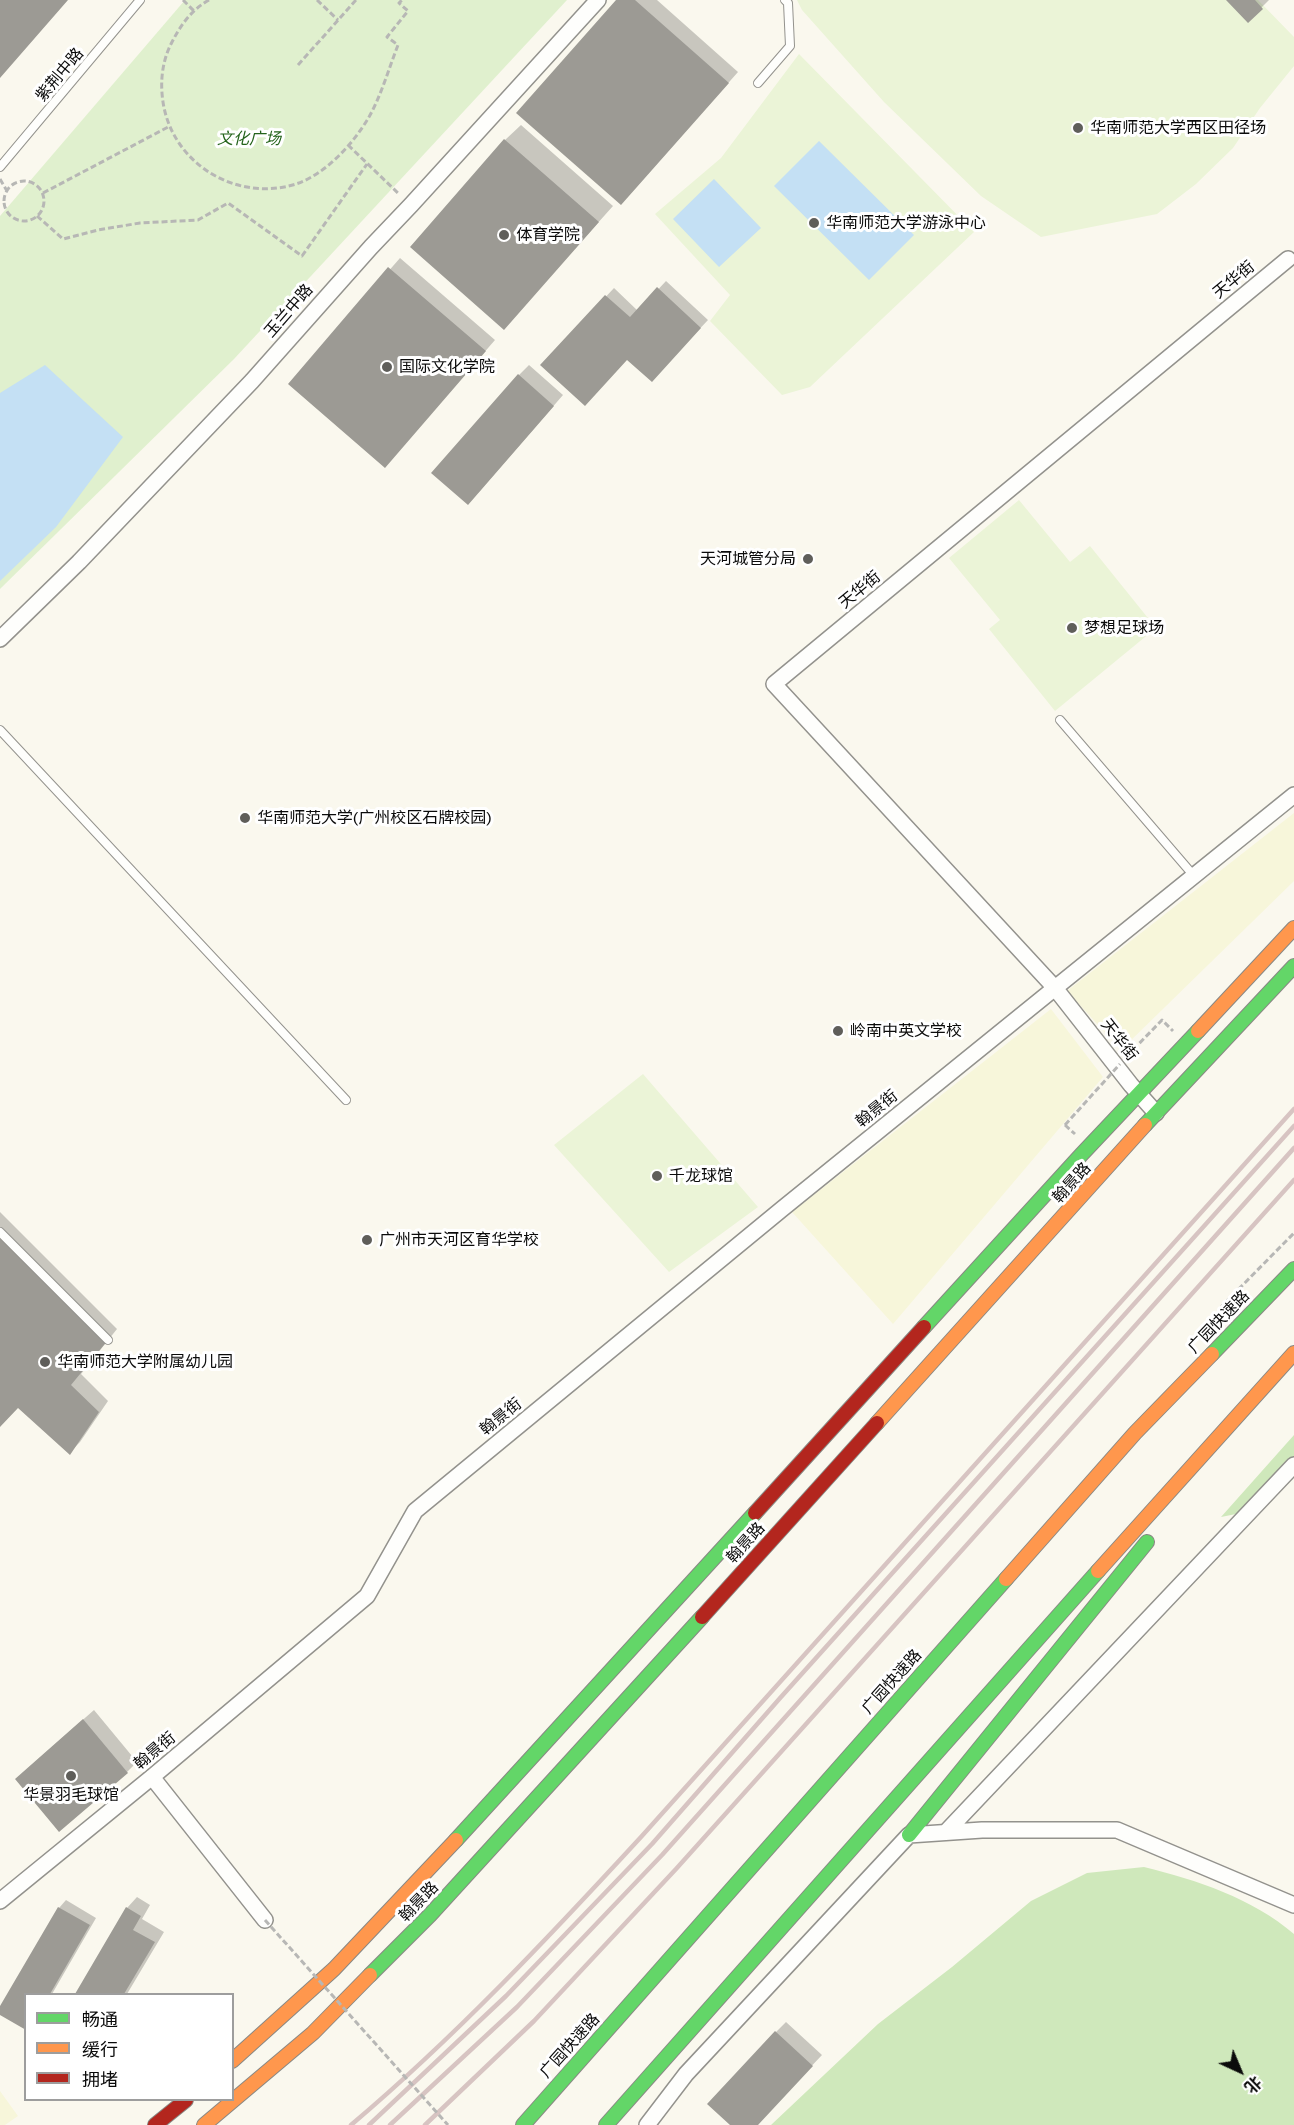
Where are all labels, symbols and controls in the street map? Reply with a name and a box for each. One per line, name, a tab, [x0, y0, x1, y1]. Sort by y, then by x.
street label: 紫荆中路	[32, 44, 88, 106]
place label: 华南师范大学西区田径场	[1090, 118, 1266, 138]
marker: 华南师范大学西区田径场	[1071, 121, 1085, 135]
park label: 文化广场	[217, 129, 281, 149]
place label: 华南师范大学游泳中心	[826, 213, 986, 233]
marker: 华南师范大学游泳中心	[807, 216, 821, 230]
place label: 体育学院	[516, 225, 580, 245]
marker: 体育学院	[497, 228, 511, 242]
street label: 天华街	[1209, 257, 1259, 303]
street label: 玉兰中路	[261, 281, 317, 341]
place label: 国际文化学院	[399, 357, 495, 377]
marker: 国际文化学院	[380, 360, 394, 374]
place label: 天河城管分局	[700, 549, 796, 569]
marker: 天河城管分局	[801, 552, 815, 566]
street label: 天华街	[835, 567, 885, 613]
place label: 梦想足球场	[1084, 618, 1164, 638]
marker: 梦想足球场	[1065, 621, 1079, 635]
place label: 华南师范大学(广州校区石牌校园)	[257, 808, 491, 828]
marker: 华南师范大学(广州校区石牌校园)	[238, 811, 252, 825]
street label: 天华街	[1097, 1015, 1141, 1065]
place label: 岭南中英文学校	[850, 1021, 962, 1041]
marker: 岭南中英文学校	[831, 1024, 845, 1038]
street label: 翰景街	[852, 1086, 902, 1132]
street label: 翰景路	[1049, 1159, 1095, 1207]
place label: 千龙球馆	[669, 1166, 733, 1186]
marker: 千龙球馆	[650, 1169, 664, 1183]
place label: 广州市天河区育华学校	[379, 1230, 539, 1250]
marker: 广州市天河区育华学校	[360, 1233, 374, 1247]
street label: 广园快速路	[1184, 1287, 1254, 1357]
place label: 华南师范大学附属幼儿园	[57, 1352, 233, 1372]
marker: 华南师范大学附属幼儿园	[38, 1355, 52, 1369]
street label: 翰景街	[476, 1394, 526, 1440]
street label: 翰景路	[723, 1519, 769, 1567]
street label: 广园快速路	[858, 1646, 926, 1718]
street label: 翰景街	[130, 1728, 180, 1774]
marker: 华景羽毛球馆	[64, 1769, 78, 1783]
place label: 华景羽毛球馆	[23, 1785, 119, 1805]
street label: 翰景路	[395, 1878, 443, 1926]
legend	[24, 1993, 234, 2101]
text: 畅通	[82, 2009, 118, 2030]
street label: 广园快速路	[536, 2010, 604, 2082]
text: 缓行	[82, 2039, 118, 2060]
north arrow	[1210, 2041, 1270, 2101]
text: 拥堵	[82, 2069, 118, 2090]
text: 北	[1240, 2072, 1265, 2097]

